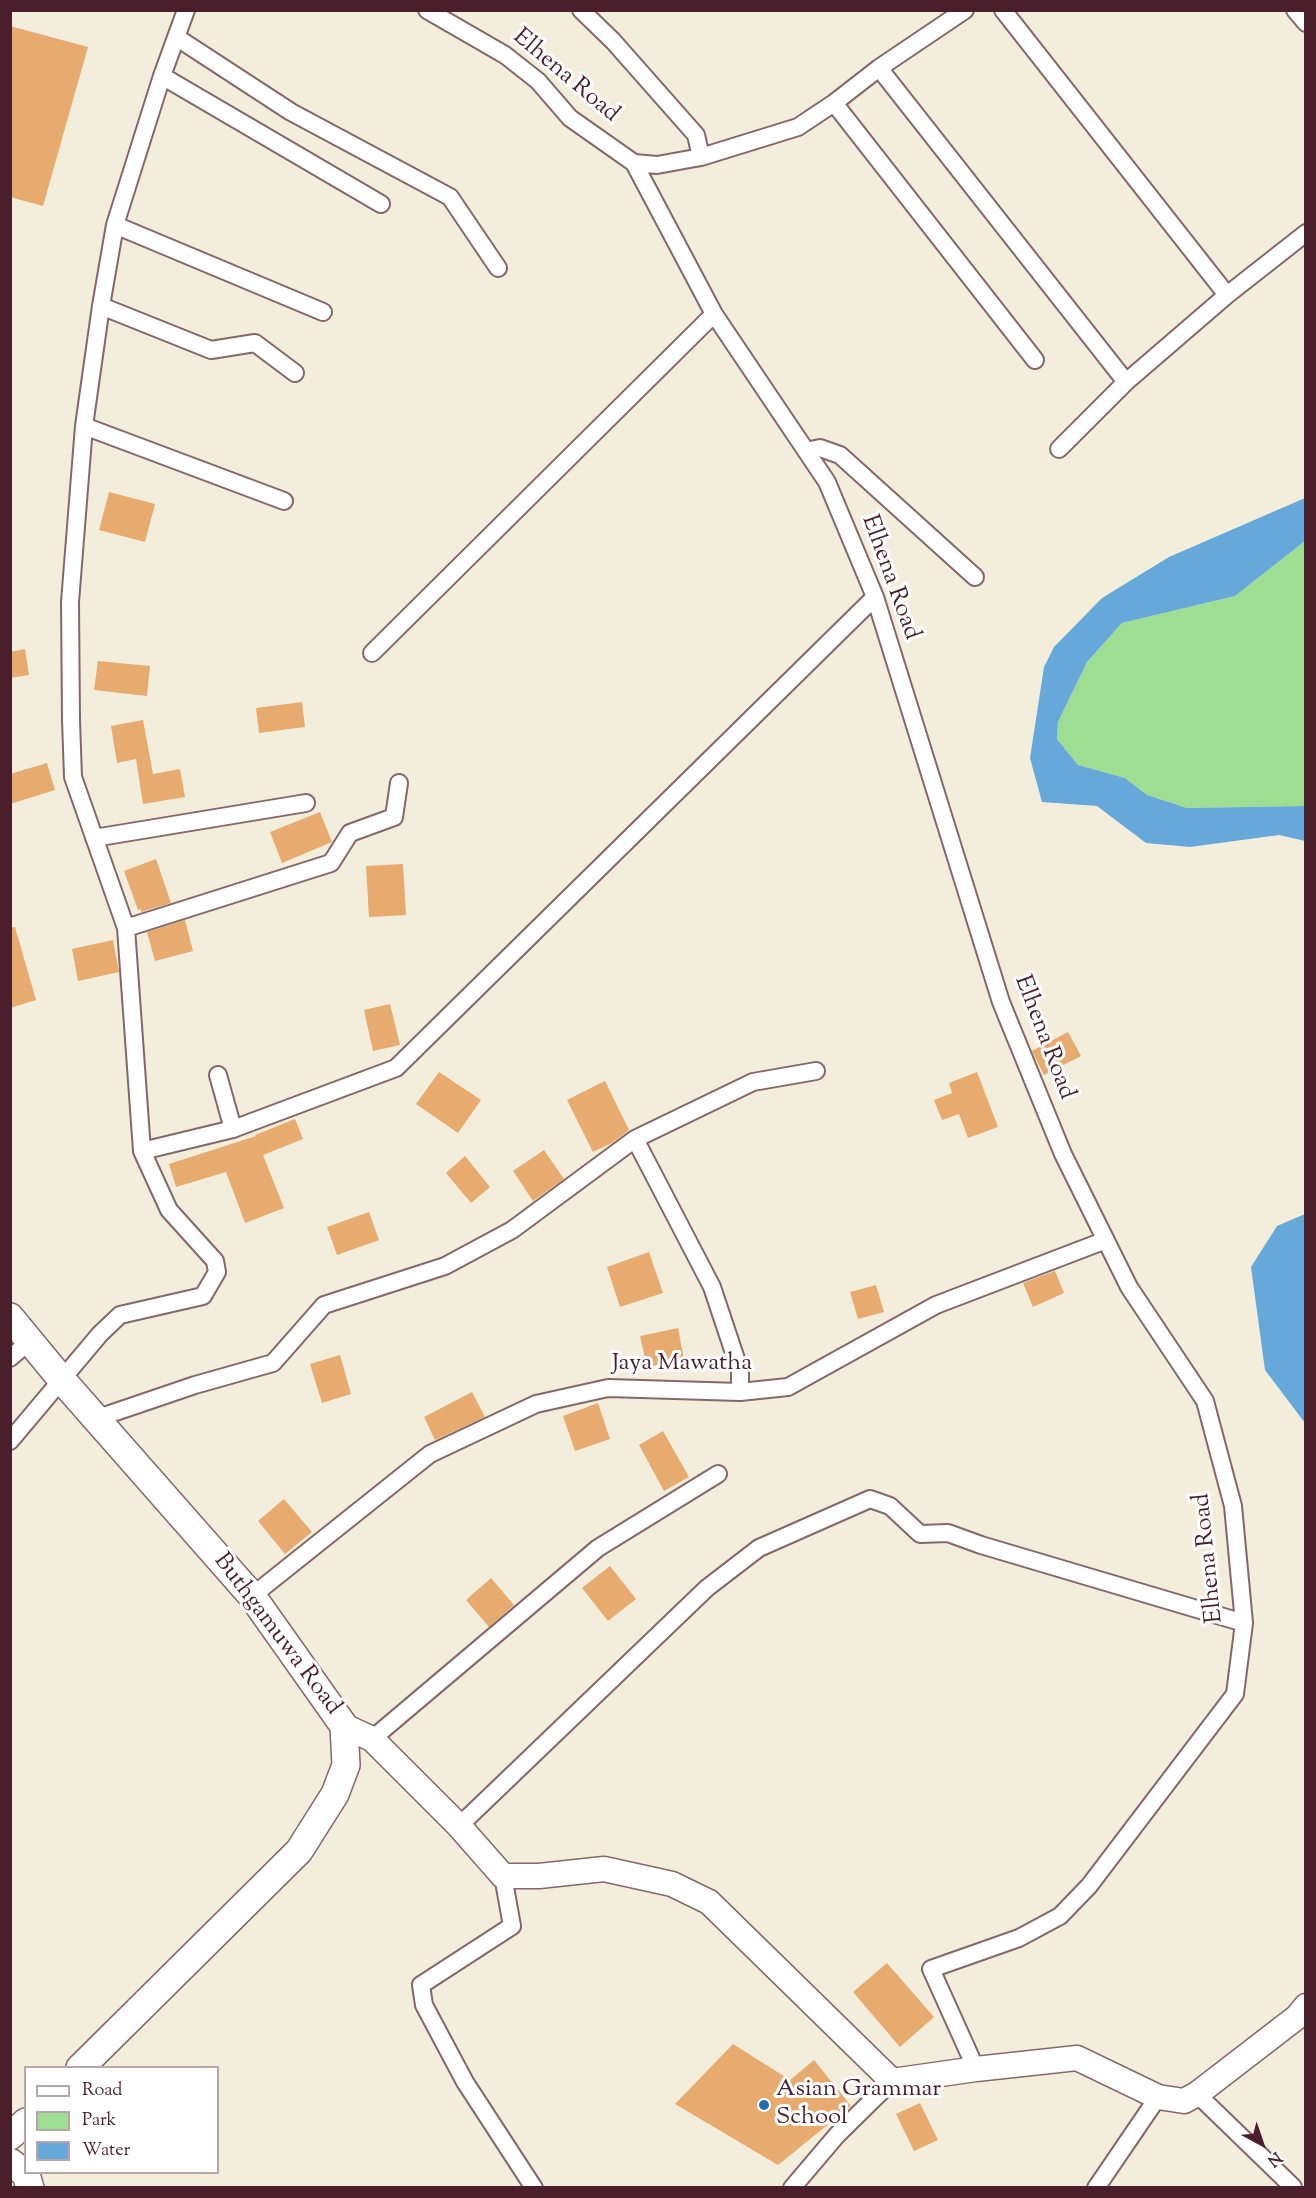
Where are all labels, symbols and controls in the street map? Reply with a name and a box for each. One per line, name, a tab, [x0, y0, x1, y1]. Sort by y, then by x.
street label: Elhena Road	[506, 24, 624, 130]
street label: Elhena Road	[853, 512, 925, 644]
street label: Elhena Road	[1006, 972, 1080, 1104]
street label: Jaya Mawatha	[612, 1351, 752, 1379]
street label: Elhena Road	[1189, 1492, 1231, 1624]
street label: Buthgamuwa Road	[206, 1548, 346, 1722]
legend	[24, 2066, 219, 2174]
place label: Asian Grammar School	[776, 2077, 941, 2133]
text: Road	[82, 2078, 122, 2104]
marker: Asian Grammar School	[757, 2098, 771, 2112]
text: Park	[82, 2108, 116, 2134]
north arrow	[1232, 2114, 1292, 2174]
text: Water	[82, 2138, 130, 2164]
text: N	[1262, 2145, 1286, 2171]

